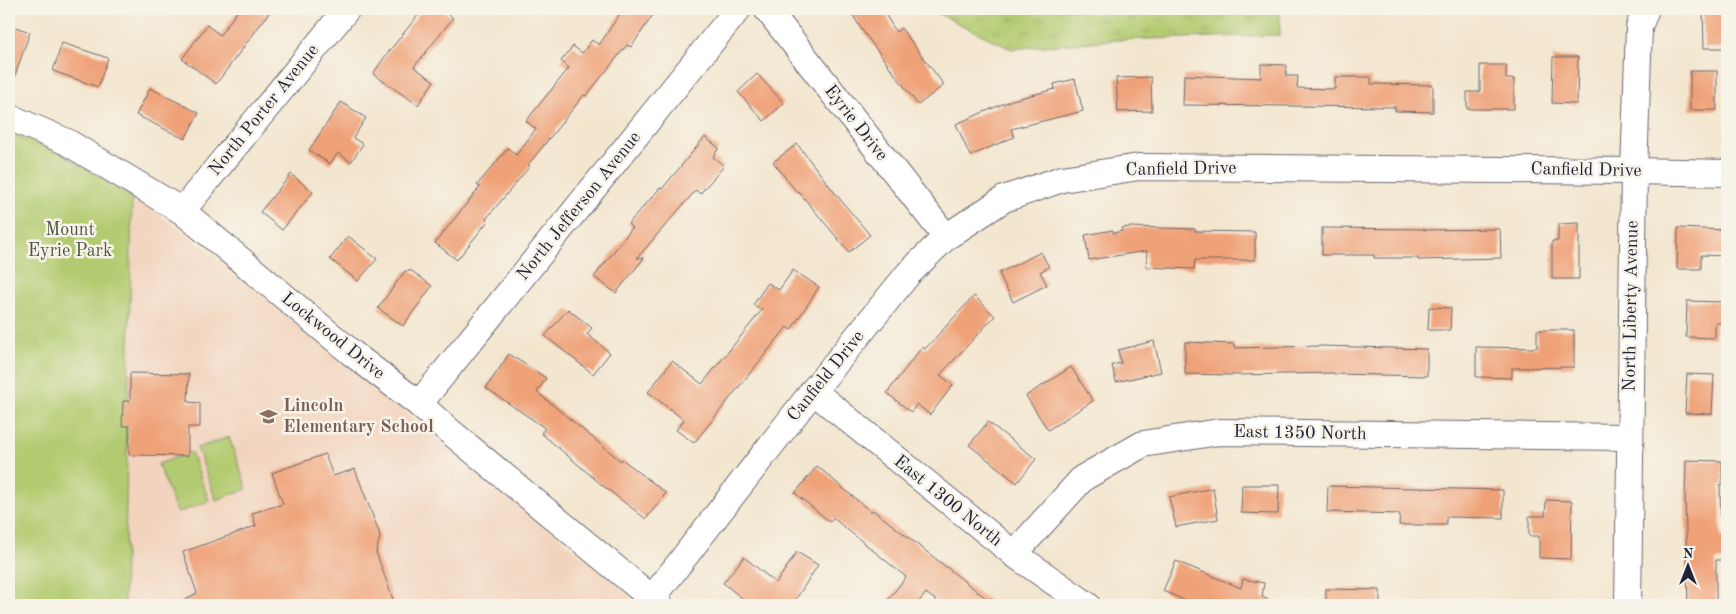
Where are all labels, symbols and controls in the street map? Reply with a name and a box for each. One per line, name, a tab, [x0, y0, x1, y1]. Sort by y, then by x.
street label: North Porter Avenue	[206, 41, 322, 179]
street label: Eyrie Drive	[821, 82, 891, 164]
street label: North Jefferson Avenue	[514, 128, 644, 284]
street label: Canfield Drive	[1125, 159, 1237, 179]
street label: Canfield Drive	[1530, 160, 1642, 180]
street label: North Liberty Avenue	[1621, 220, 1641, 392]
park label: Mount Eyrie Park	[28, 221, 112, 260]
street label: Lockwood Drive	[278, 289, 388, 383]
street label: Canfield Drive	[784, 327, 868, 425]
place label: Lincoln Elementary School	[283, 397, 434, 436]
school or university icon: Lincoln Elementary School	[259, 406, 279, 426]
street label: East 1350 North	[1233, 423, 1367, 443]
street label: East 1300 North	[890, 452, 1006, 550]
north arrow	[1664, 542, 1714, 592]
text: N	[1683, 547, 1694, 561]

